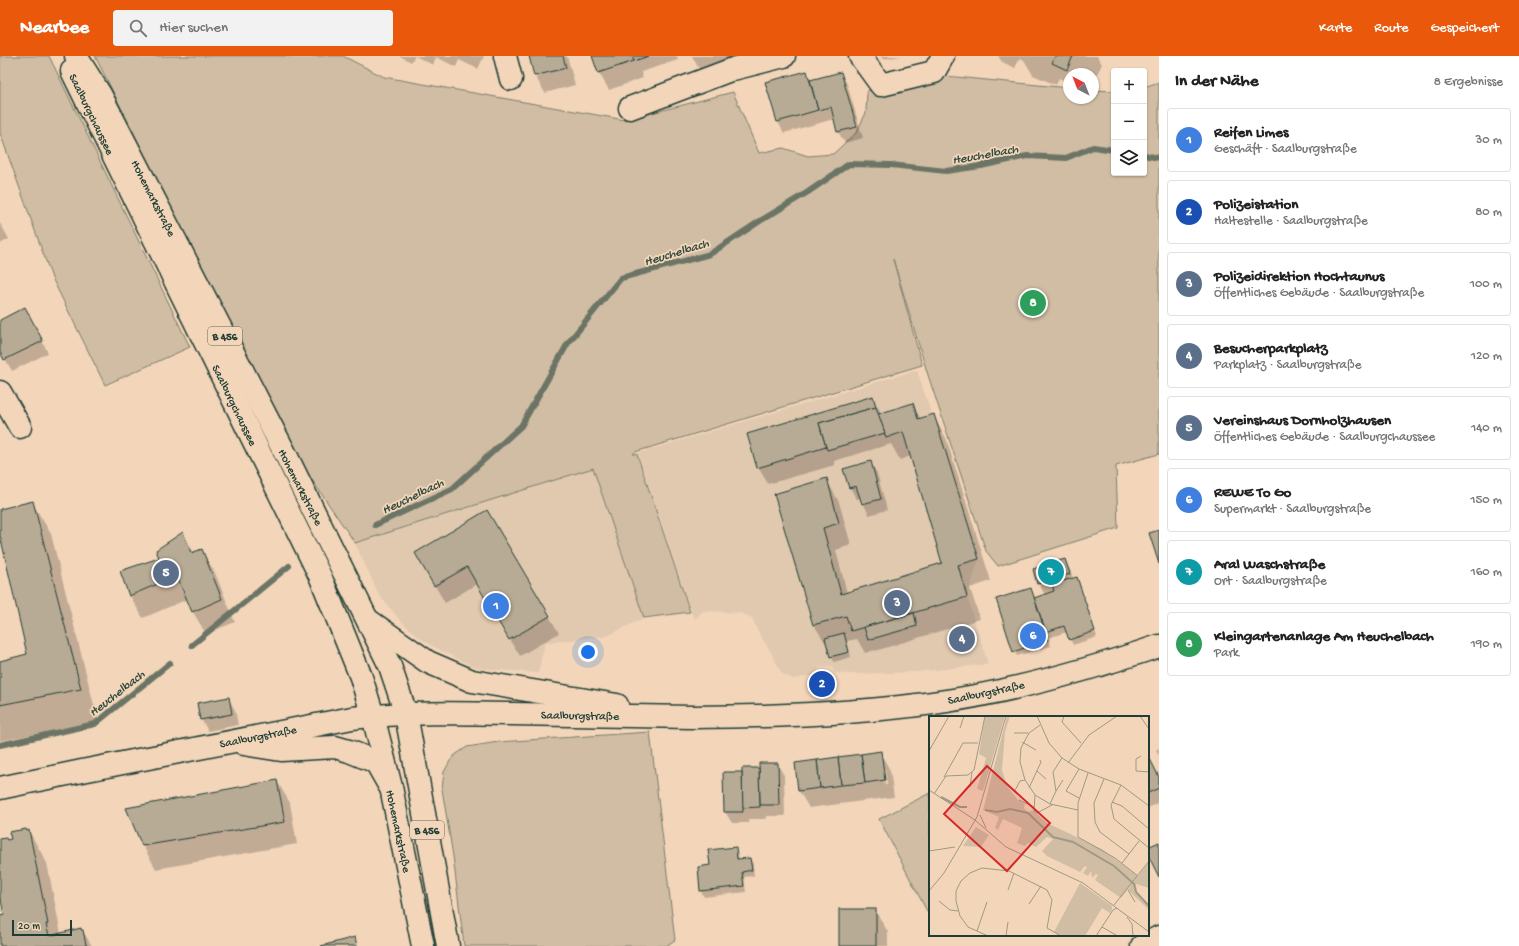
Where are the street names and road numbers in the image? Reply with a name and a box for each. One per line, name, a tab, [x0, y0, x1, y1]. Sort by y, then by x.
street label: Saalburgchaussee	[64, 72, 116, 158]
street label: Hohemarkstraße	[127, 158, 178, 240]
road number: B 456	[208, 327, 242, 345]
street label: Saalburgchaussee	[207, 363, 259, 449]
street label: Hohemarkstraße	[274, 447, 325, 529]
street label: Saalburgstraße	[947, 679, 1027, 709]
street label: Saalburgstraße	[541, 709, 620, 725]
street label: Saalburgstraße	[219, 723, 299, 752]
street label: Hohemarkstraße	[381, 789, 413, 875]
road number: B 456	[410, 821, 444, 839]

